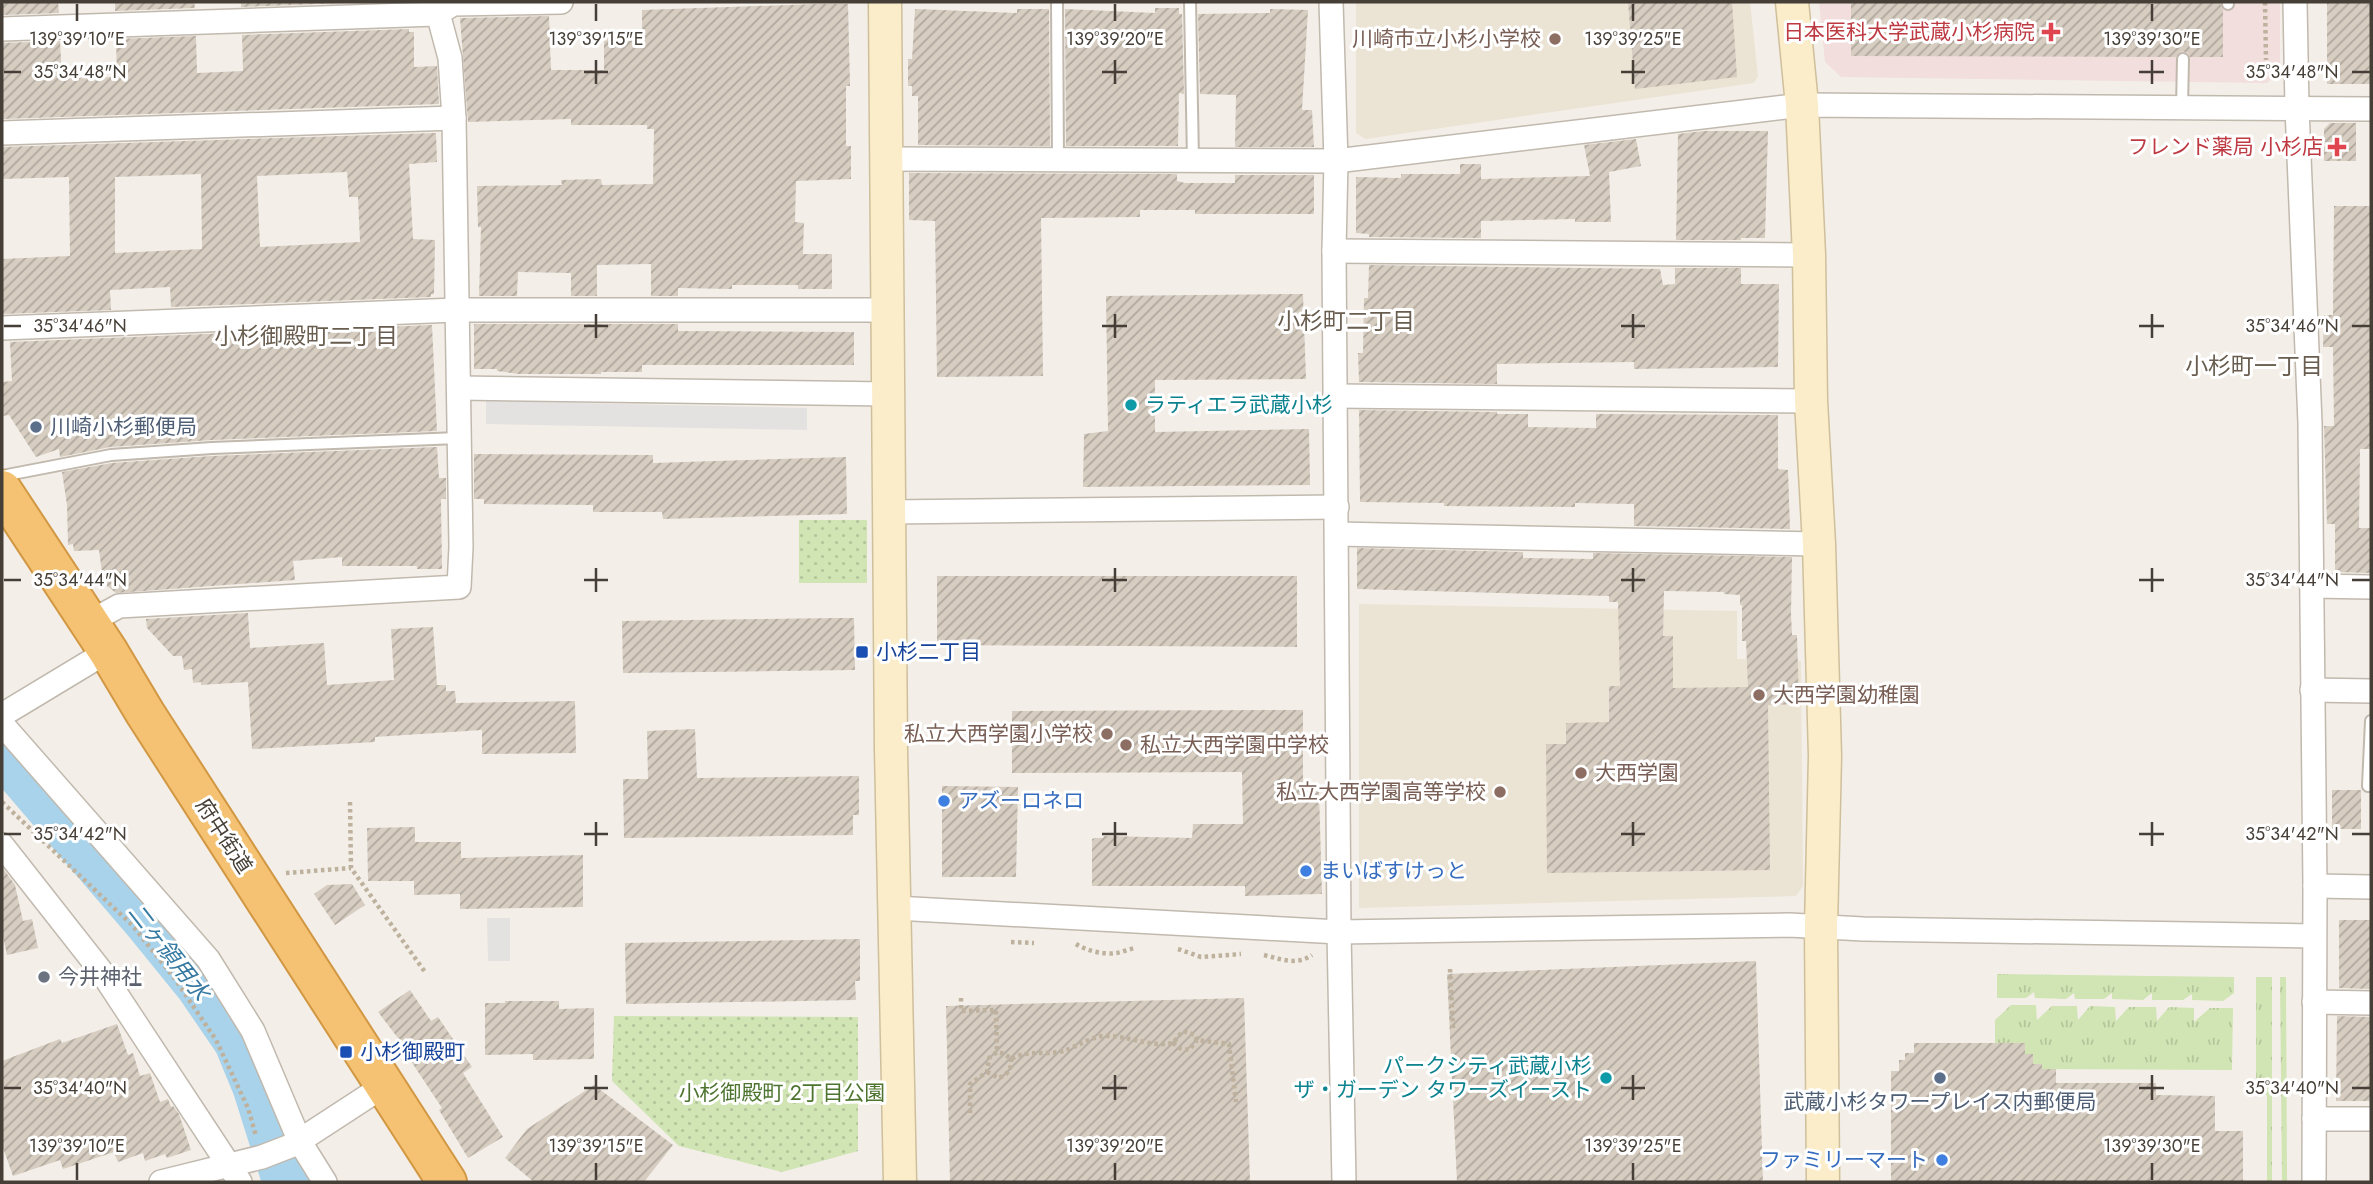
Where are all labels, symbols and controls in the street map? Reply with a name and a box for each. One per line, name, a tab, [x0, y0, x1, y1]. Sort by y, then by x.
place label: 日本医科大学武蔵小杉病院	[1783, 17, 2035, 47]
marker: 日本医科大学武蔵小杉病院	[2041, 22, 2061, 42]
place label: 川崎市立小杉小学校	[1352, 24, 1541, 54]
text: 139°39'10"E	[29, 26, 125, 52]
text: 139°39'15"E	[548, 26, 644, 52]
text: 139°39'20"E	[1066, 26, 1164, 52]
text: 139°39'25"E	[1584, 26, 1682, 52]
text: 139°39'30"E	[2103, 26, 2201, 52]
marker: 川崎市立小杉小学校	[1547, 31, 1563, 47]
text: 35°34'48"N	[33, 59, 127, 85]
text: 35°34'48"N	[2245, 59, 2339, 85]
place label: フレンド薬局 小杉店	[2128, 132, 2323, 162]
marker: フレンド薬局 小杉店	[2329, 139, 2345, 155]
district label: 小杉町二丁目	[1277, 304, 1415, 338]
text: 35°34'46"N	[33, 313, 127, 339]
text: 35°34'46"N	[2245, 313, 2339, 339]
district label: 小杉御殿町二丁目	[214, 319, 398, 353]
district label: 小杉町一丁目	[2185, 349, 2323, 383]
place label: ラティエラ武蔵小杉	[1145, 390, 1333, 420]
marker: ラティエラ武蔵小杉	[1123, 397, 1139, 413]
place label: 川崎小杉郵便局	[50, 412, 197, 442]
marker: 川崎小杉郵便局	[28, 419, 44, 435]
text: 35°34'44"N	[33, 567, 127, 593]
text: 35°34'44"N	[2245, 567, 2339, 593]
place label: 小杉二丁目	[876, 637, 981, 667]
marker: 小杉二丁目	[854, 644, 870, 660]
place label: 大西学園幼稚園	[1773, 680, 1920, 710]
marker: 大西学園幼稚園	[1751, 687, 1767, 703]
place label: 私立大西学園小学校	[904, 719, 1093, 749]
marker: 私立大西学園小学校	[1099, 726, 1115, 742]
place label: 私立大西学園中学校	[1140, 730, 1329, 760]
marker: 私立大西学園中学校	[1118, 737, 1134, 753]
place label: 大西学園	[1595, 758, 1679, 788]
marker: 大西学園	[1573, 765, 1589, 781]
place label: 私立大西学園高等学校	[1276, 777, 1486, 807]
marker: 私立大西学園高等学校	[1492, 784, 1508, 800]
place label: アズーロネロ	[958, 786, 1084, 816]
street label: 府中街道	[189, 793, 259, 879]
marker: アズーロネロ	[936, 793, 952, 809]
text: 35°34'42"N	[33, 821, 127, 847]
text: 35°34'42"N	[2245, 821, 2339, 847]
place label: まいばすけっと	[1320, 856, 1467, 886]
marker: まいばすけっと	[1298, 863, 1314, 879]
water label: 二ヶ領用水	[120, 896, 220, 1010]
place label: 今井神社	[58, 962, 142, 992]
marker: 今井神社	[36, 969, 52, 985]
place label: 小杉御殿町	[360, 1037, 465, 1067]
marker: 小杉御殿町	[338, 1044, 354, 1060]
place label: パークシティ武蔵小杉 ザ・ガーデン タワーズイースト	[1294, 1051, 1592, 1105]
marker: パークシティ武蔵小杉 ザ・ガーデン タワーズイースト	[1598, 1070, 1614, 1086]
marker: 武蔵小杉タワープレイス内郵便局	[1932, 1070, 1948, 1086]
text: 35°34'40"N	[33, 1075, 127, 1101]
text: 35°34'40"N	[2245, 1075, 2339, 1101]
park label: 小杉御殿町 2丁目公園	[678, 1078, 886, 1108]
place label: 武蔵小杉タワープレイス内郵便局	[1783, 1087, 2097, 1117]
text: 139°39'10"E	[29, 1133, 125, 1159]
text: 139°39'15"E	[548, 1133, 644, 1159]
text: 139°39'20"E	[1066, 1133, 1164, 1159]
text: 139°39'25"E	[1584, 1133, 1682, 1159]
text: 139°39'30"E	[2103, 1133, 2201, 1159]
place label: ファミリーマート	[1760, 1145, 1928, 1175]
marker: ファミリーマート	[1934, 1152, 1950, 1168]

